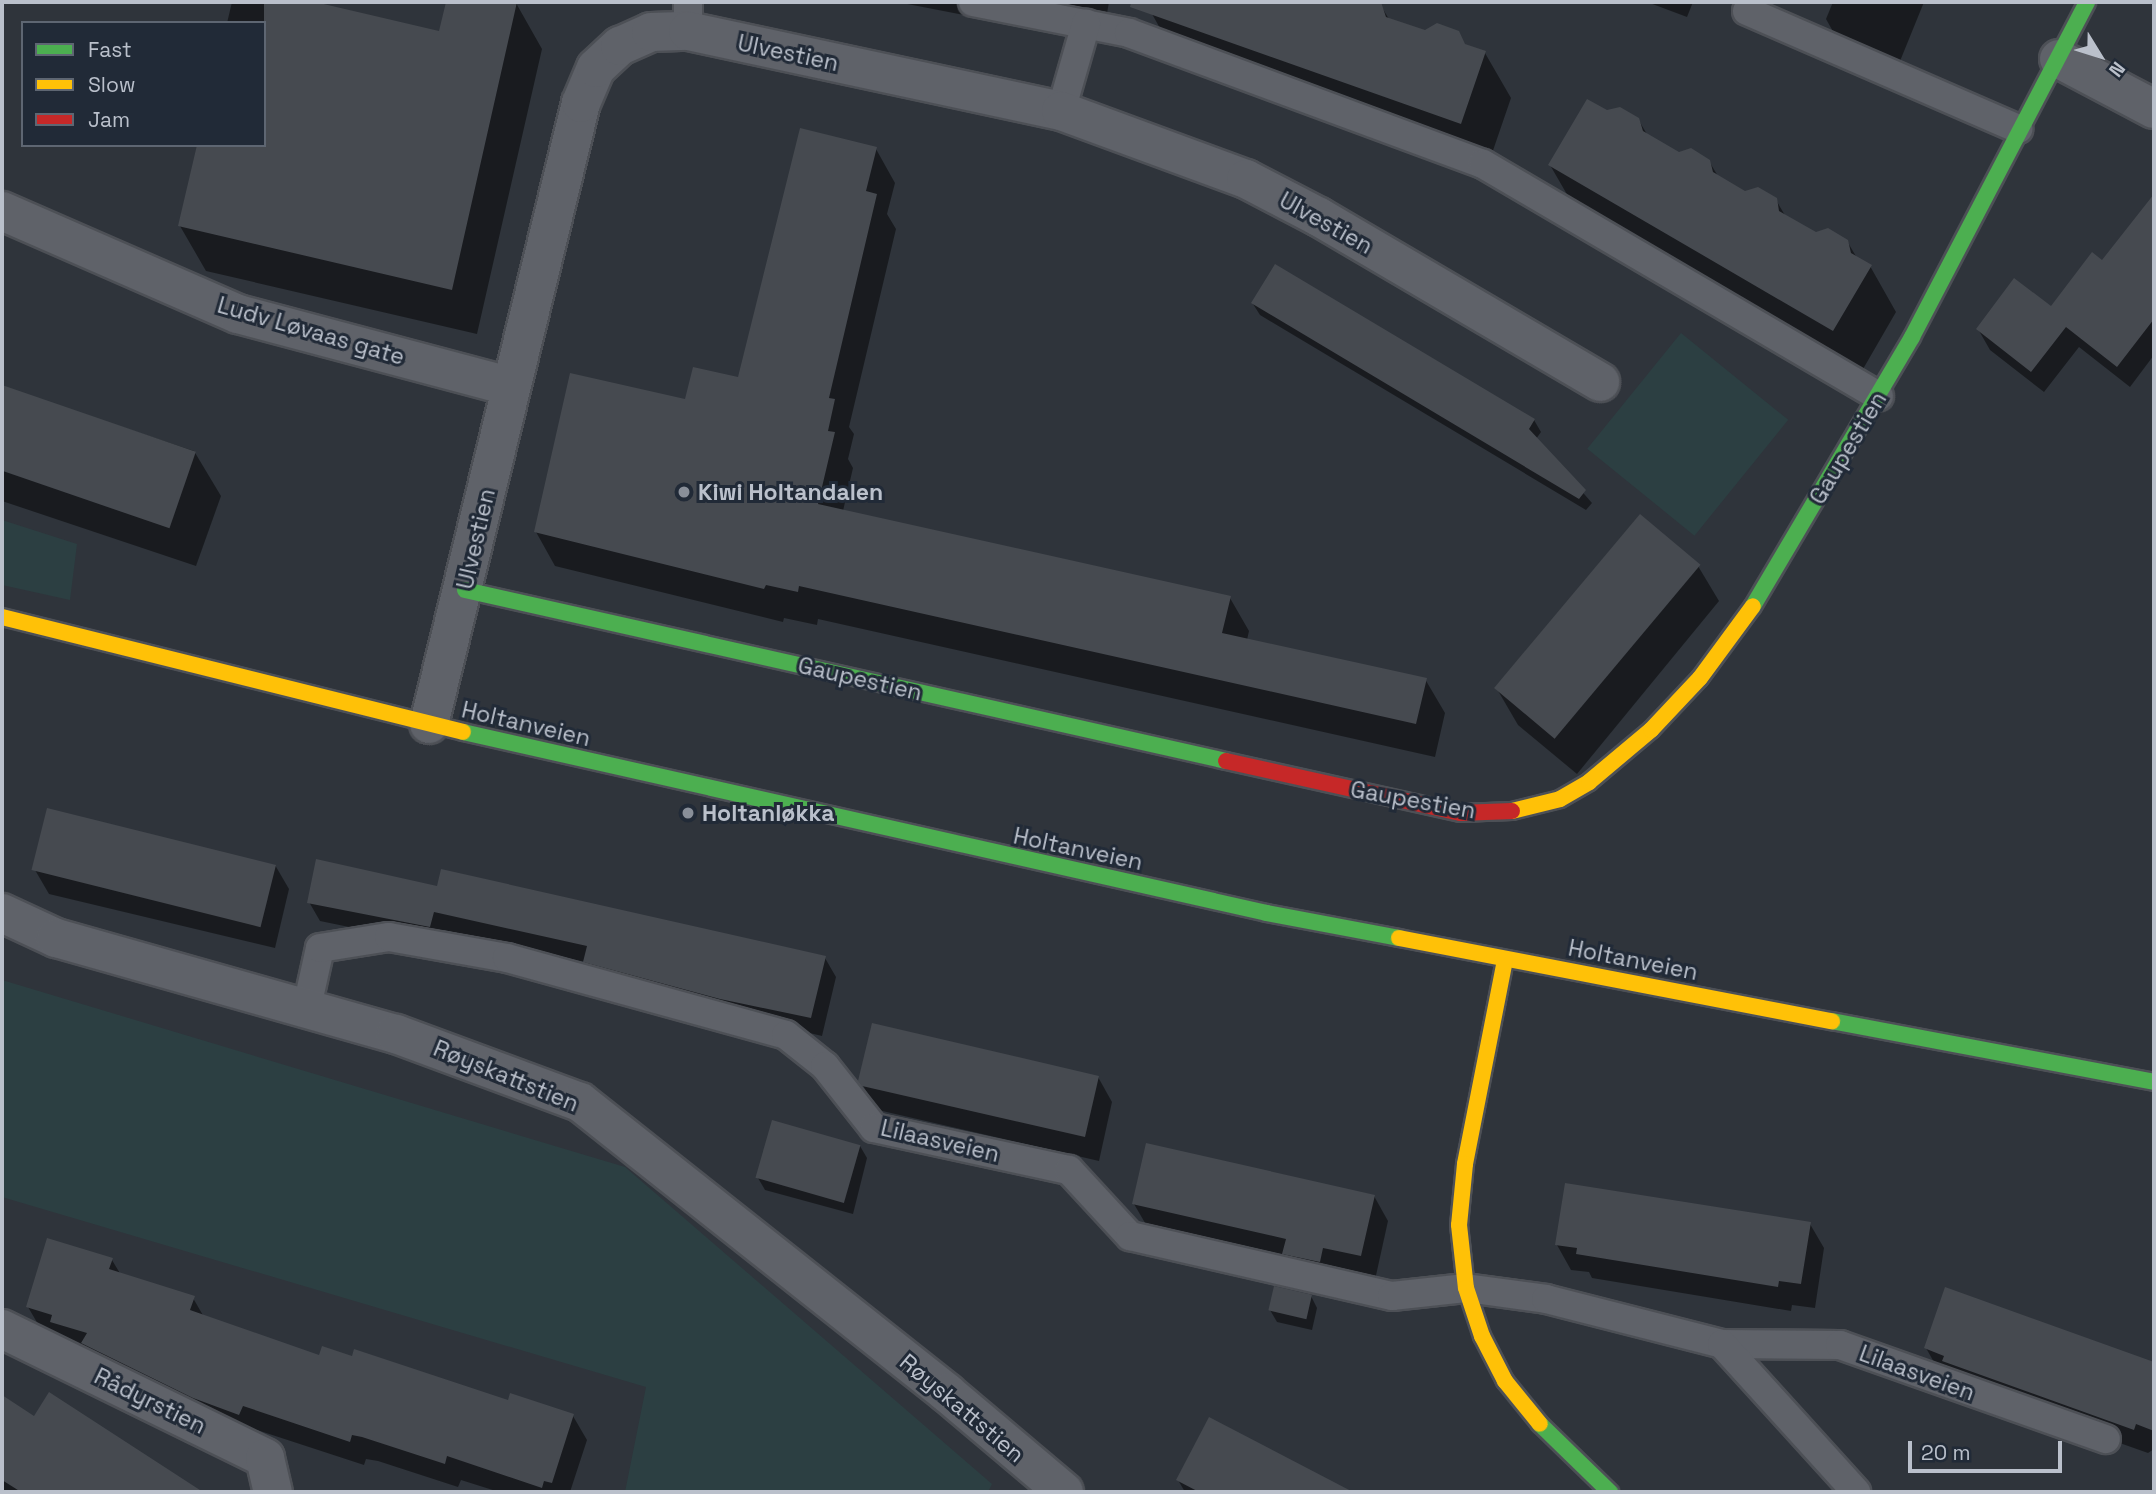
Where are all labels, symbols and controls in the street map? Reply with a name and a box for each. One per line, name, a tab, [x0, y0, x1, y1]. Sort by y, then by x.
legend	[21, 21, 266, 147]
north arrow	[2065, 21, 2135, 91]
street label: Ulvestien	[735, 29, 841, 77]
text: Fast	[88, 36, 132, 63]
text: N	[2103, 57, 2131, 82]
text: Slow	[88, 71, 136, 98]
text: Jam	[88, 106, 130, 133]
street label: Ulvestien	[1275, 186, 1377, 260]
street label: Ludv Løvaas gate	[214, 291, 408, 371]
street label: Gaupestien	[1804, 387, 1892, 509]
place label: Kiwi Holtandalen	[698, 478, 883, 506]
marker: Kiwi Holtandalen	[676, 484, 692, 500]
street label: Ulvestien	[451, 486, 501, 592]
street label: Gaupestien	[795, 651, 925, 707]
street label: Holtanveien	[459, 696, 593, 752]
street label: Gaupestien	[1348, 775, 1478, 825]
place label: Holtanløkka	[702, 799, 834, 827]
marker: Holtanløkka	[680, 805, 696, 821]
street label: Holtanveien	[1011, 822, 1145, 876]
street label: Holtanveien	[1566, 934, 1700, 986]
street label: Røyskattstien	[429, 1034, 583, 1118]
street label: Lilaasveien	[878, 1114, 1002, 1168]
street label: Lilaasveien	[1856, 1339, 1978, 1407]
street label: Røyskattstien	[894, 1348, 1030, 1468]
street label: Rådyrstien	[90, 1362, 210, 1440]
scale bar	[1911, 1428, 2065, 1472]
text: 20 m	[1921, 1439, 1971, 1466]

